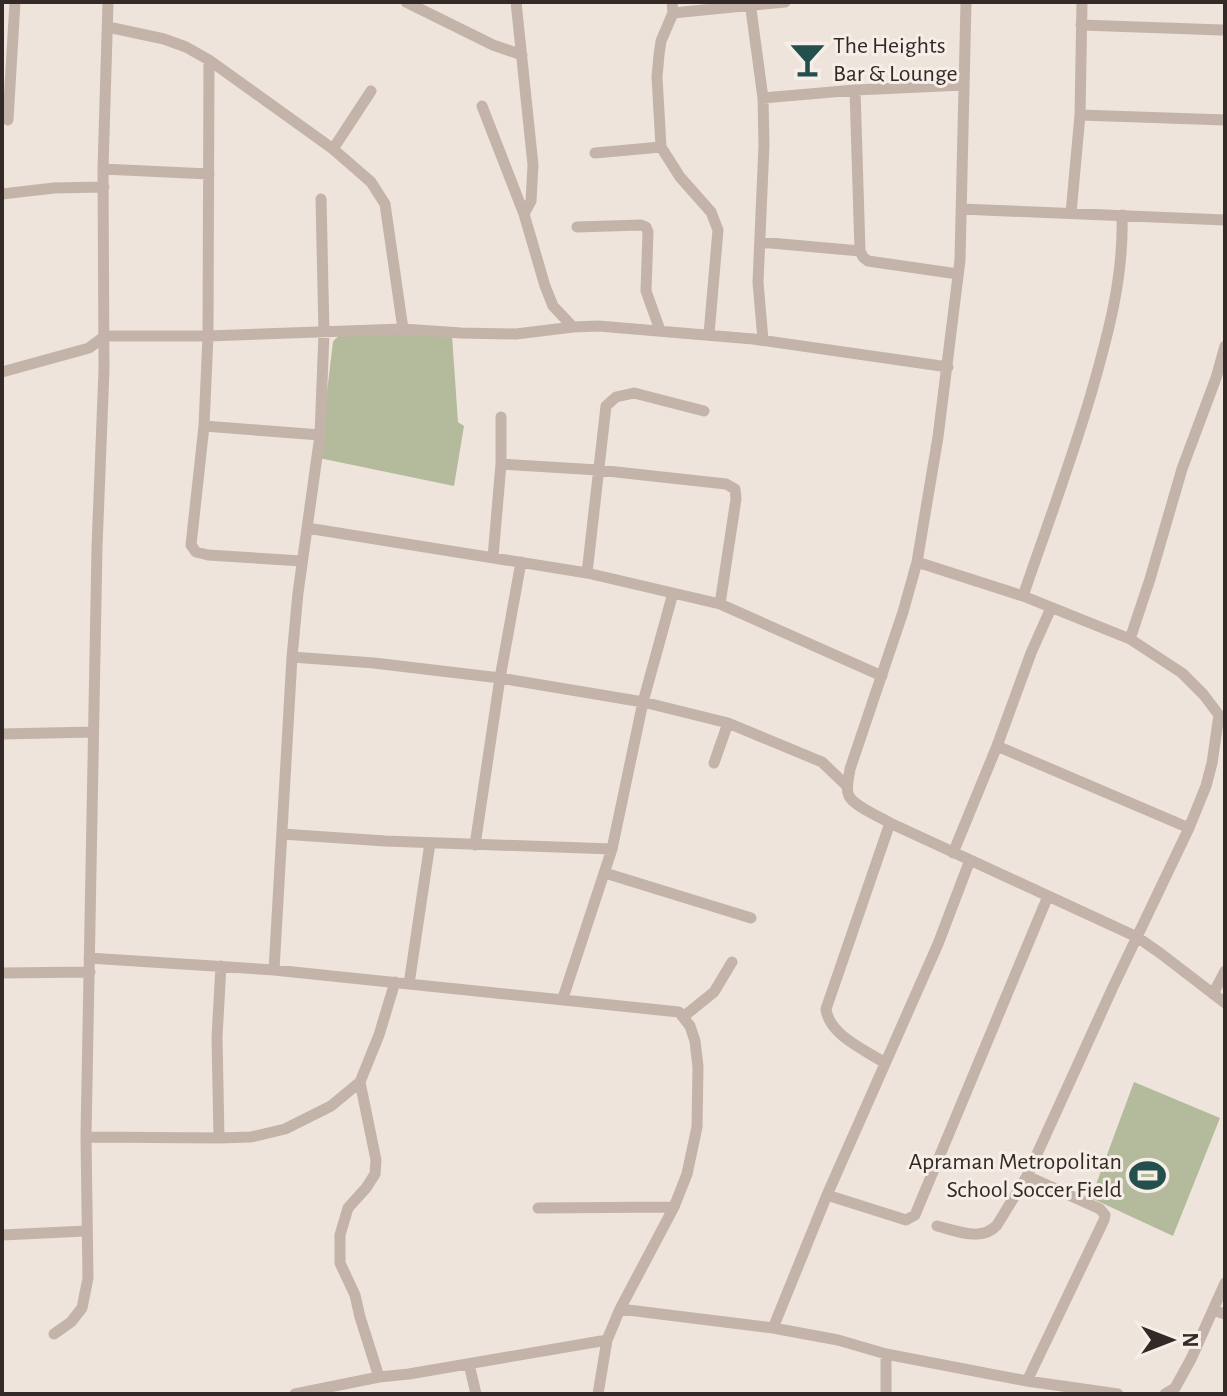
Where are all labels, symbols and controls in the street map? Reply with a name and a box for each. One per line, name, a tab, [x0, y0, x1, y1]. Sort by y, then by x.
place label: The Heights Bar & Lounge	[833, 34, 958, 86]
bar icon: The Heights Bar & Lounge	[788, 41, 826, 79]
place label: Apraman Metropolitan School Soccer Field	[909, 1150, 1122, 1202]
sports icon: Apraman Metropolitan School Soccer Field	[1129, 1157, 1167, 1195]
north arrow	[1131, 1300, 1211, 1380]
text: N	[1179, 1332, 1201, 1348]

